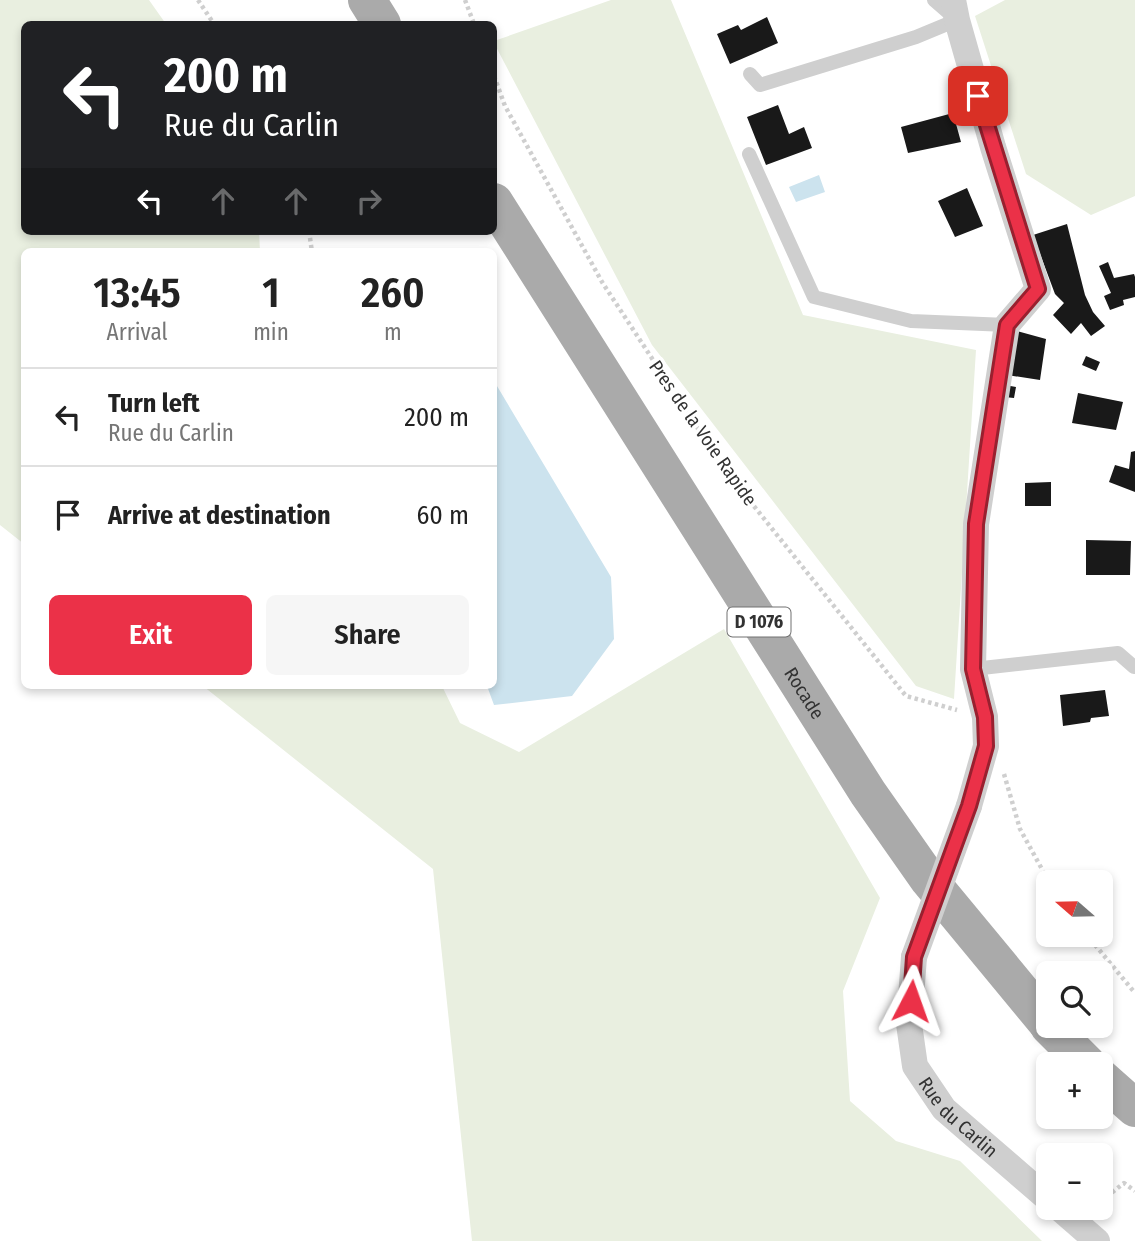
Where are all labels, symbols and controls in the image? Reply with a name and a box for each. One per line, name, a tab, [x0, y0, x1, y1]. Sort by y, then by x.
text: 200 m	[164, 46, 288, 105]
icon: left	[49, 49, 140, 140]
pin	[948, 66, 1008, 126]
icon: arrive	[959, 77, 997, 115]
text: Rue du Carlin	[164, 106, 339, 144]
icon: left	[131, 182, 169, 220]
icon: ahead	[204, 182, 242, 220]
icon: ahead	[277, 182, 315, 220]
icon: right	[350, 182, 388, 220]
text: 13:45	[93, 268, 181, 318]
text: 1	[262, 268, 280, 318]
text: 260	[361, 268, 425, 318]
text: Arrival	[107, 318, 168, 346]
text: min	[253, 318, 289, 346]
text: m	[384, 318, 402, 346]
street label: Pres de la Voie Rapide	[644, 356, 762, 510]
text: Turn left	[108, 388, 200, 419]
icon: left	[49, 398, 87, 436]
text: 200 m	[404, 402, 469, 433]
text: Rue du Carlin	[108, 419, 234, 447]
icon: arrive	[49, 496, 87, 534]
text: Arrive at destination	[108, 500, 331, 531]
text: 60 m	[416, 500, 469, 531]
button: Exit	[49, 595, 252, 675]
button: Share	[266, 595, 469, 675]
road number: D 1076	[728, 608, 790, 636]
street label: Rocade	[780, 663, 830, 723]
north arrow	[1036, 870, 1113, 947]
map controls	[1036, 870, 1113, 1220]
button: search	[1036, 961, 1113, 1038]
position arrow	[874, 964, 948, 1038]
button: +	[1036, 1052, 1113, 1129]
street label: Rue du Carlin	[914, 1072, 1003, 1162]
button: −	[1036, 1143, 1113, 1220]

